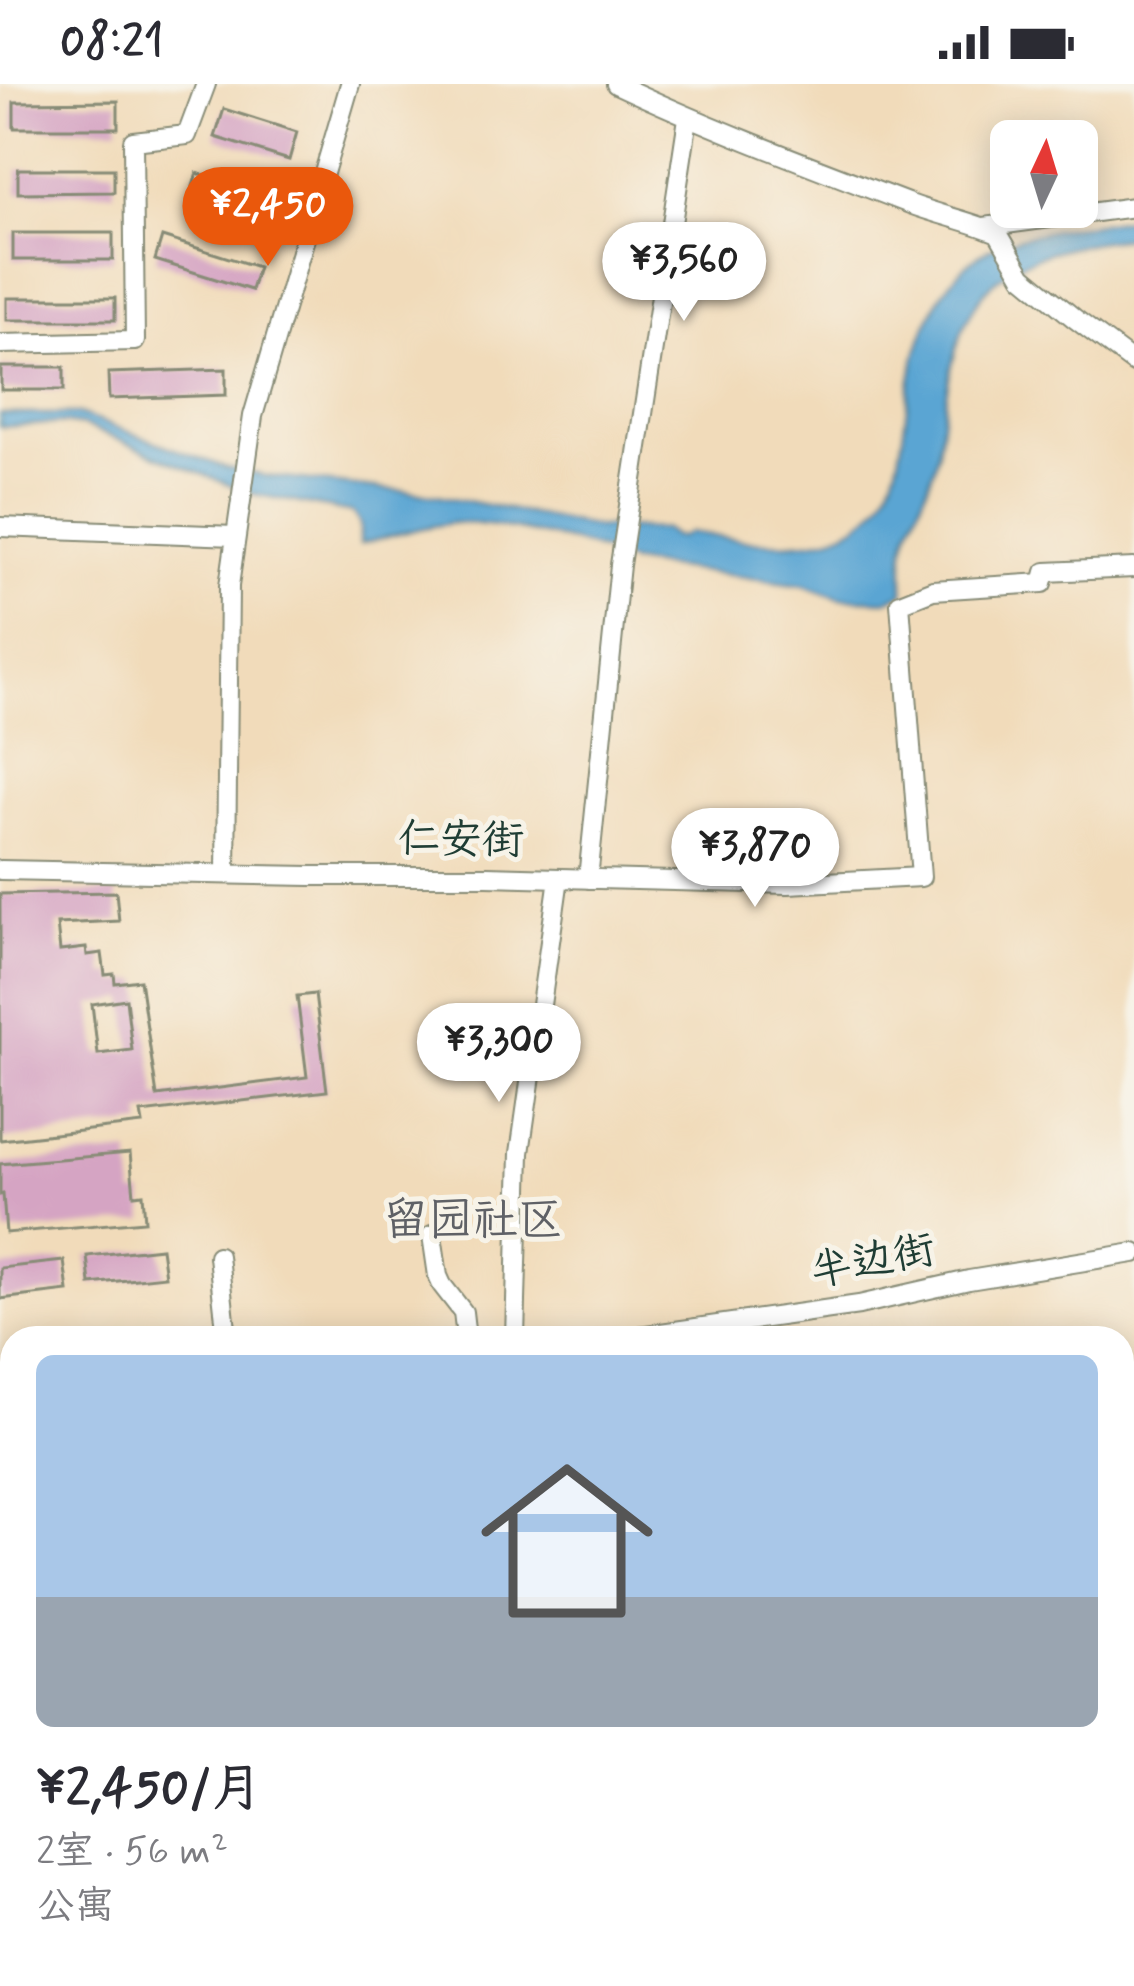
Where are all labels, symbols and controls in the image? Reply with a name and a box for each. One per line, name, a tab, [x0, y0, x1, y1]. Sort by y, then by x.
text: 08:21	[60, 13, 163, 72]
north arrow	[990, 120, 1098, 228]
map controls	[990, 120, 1098, 228]
pin: ¥2,450	[170, 167, 366, 269]
text: ¥2,450	[209, 180, 327, 231]
pin: ¥3,560	[586, 222, 782, 324]
text: ¥3,560	[629, 235, 739, 286]
pin: ¥3,870	[657, 808, 853, 910]
street label: 仁安街	[398, 812, 524, 870]
text: ¥3,870	[698, 821, 812, 872]
pin: ¥3,300	[401, 1003, 597, 1105]
text: ¥3,300	[444, 1016, 554, 1067]
district label: 留园社区	[383, 1192, 563, 1251]
street label: 半边街	[806, 1223, 940, 1301]
icon: home	[459, 1433, 675, 1649]
text: ¥2,450/月	[36, 1757, 263, 1823]
text: 2室 · 56 m²	[36, 1827, 228, 1878]
text: 公寓	[36, 1882, 114, 1933]

